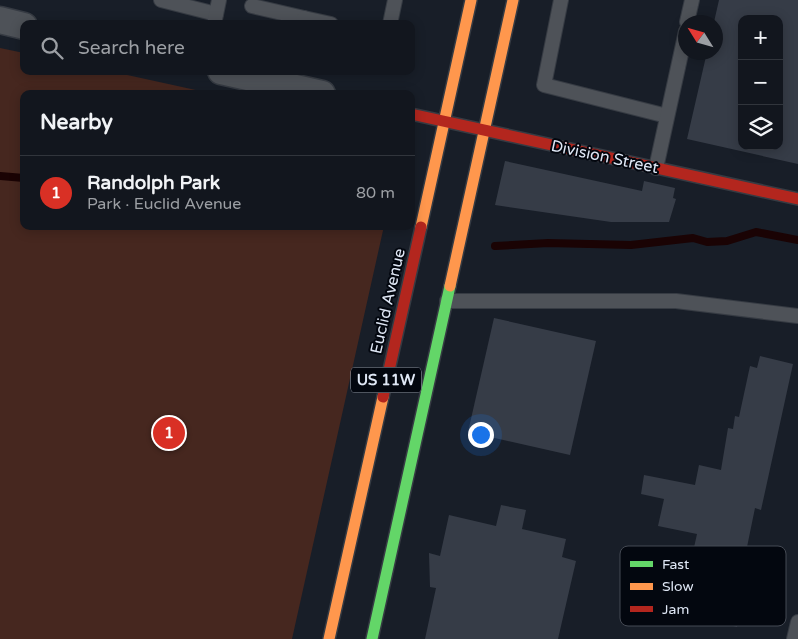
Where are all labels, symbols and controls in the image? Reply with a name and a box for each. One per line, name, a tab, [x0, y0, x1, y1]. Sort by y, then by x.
north arrow	[678, 15, 723, 60]
map controls	[738, 15, 783, 150]
button: +	[738, 15, 783, 60]
search box	[20, 20, 415, 75]
icon: search	[38, 34, 66, 62]
text: Search here	[78, 37, 185, 59]
button: −	[738, 60, 783, 105]
button: layers	[738, 105, 783, 150]
text: Nearby	[40, 110, 113, 135]
street label: Division Street	[549, 136, 660, 178]
text: Randolph Park	[87, 172, 220, 194]
text: 1	[51, 183, 61, 203]
text: 80 m	[356, 183, 395, 203]
text: Park · Euclid Avenue	[87, 194, 241, 214]
street label: Euclid Avenue	[366, 246, 410, 356]
road number: US 11W	[351, 368, 421, 392]
pin: 1	[153, 414, 185, 452]
your location	[468, 422, 494, 448]
legend	[620, 546, 786, 626]
text: Fast	[662, 556, 690, 573]
text: Slow	[662, 578, 694, 595]
text: Jam	[662, 601, 689, 618]

